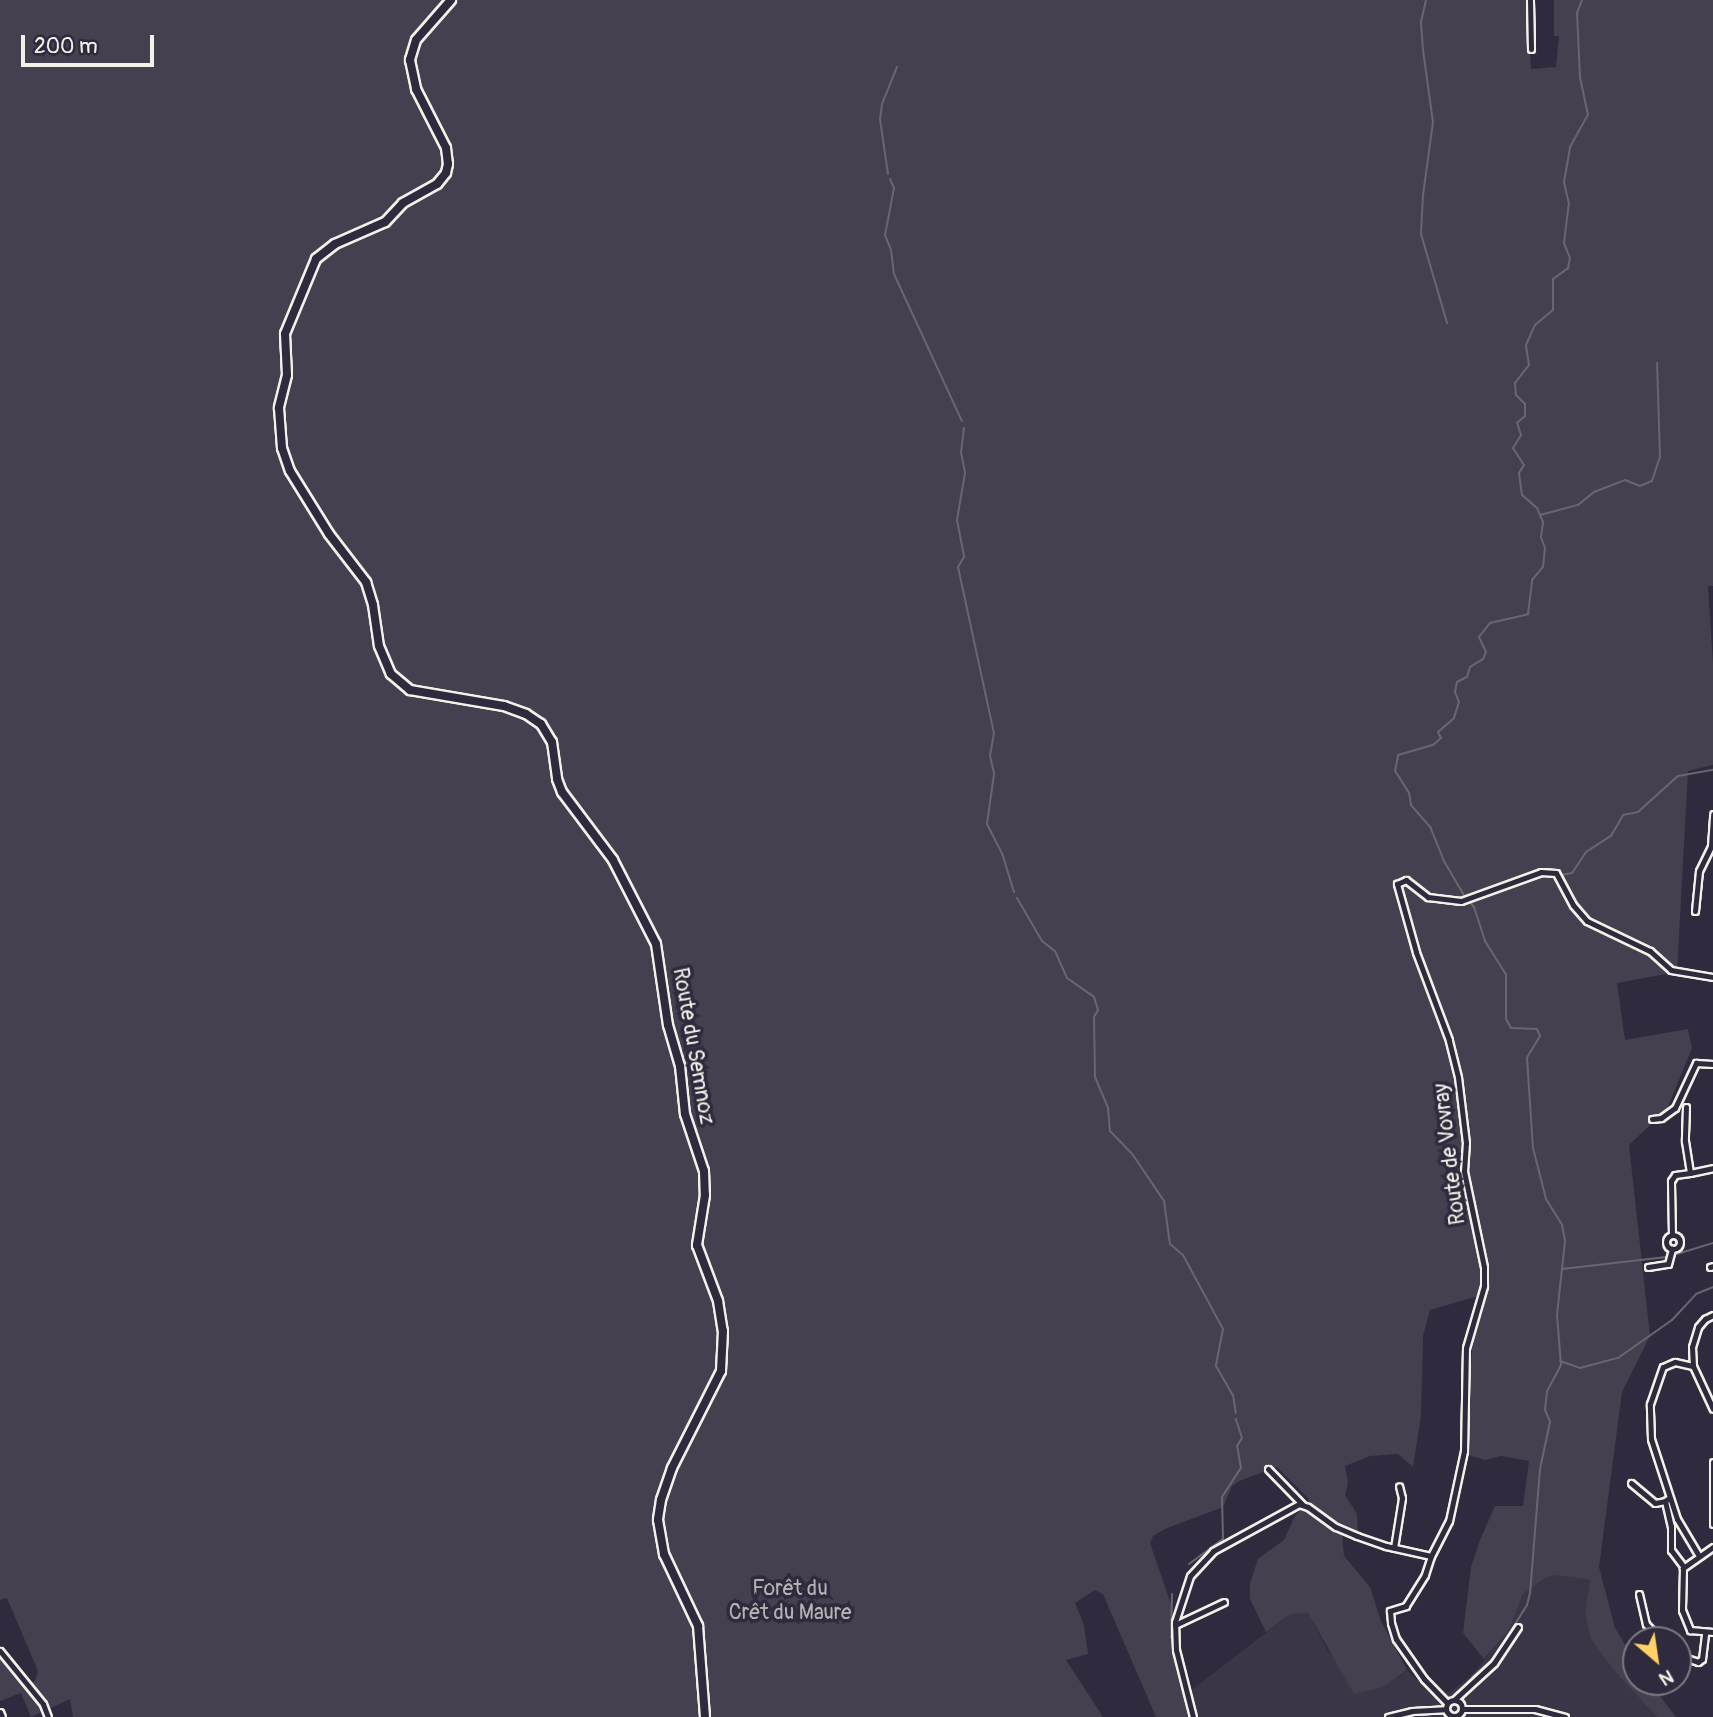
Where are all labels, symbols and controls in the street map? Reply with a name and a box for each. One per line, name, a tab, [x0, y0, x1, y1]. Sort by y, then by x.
scale bar	[24, 21, 158, 65]
text: 200 m	[34, 33, 98, 60]
street label: Route du Semnoz	[667, 966, 719, 1126]
street label: Route de Vovray	[1429, 1082, 1471, 1226]
park label: Forêt du Crêt du Maure	[729, 1576, 851, 1626]
north arrow	[1622, 1626, 1692, 1696]
text: N	[1655, 1664, 1678, 1691]

